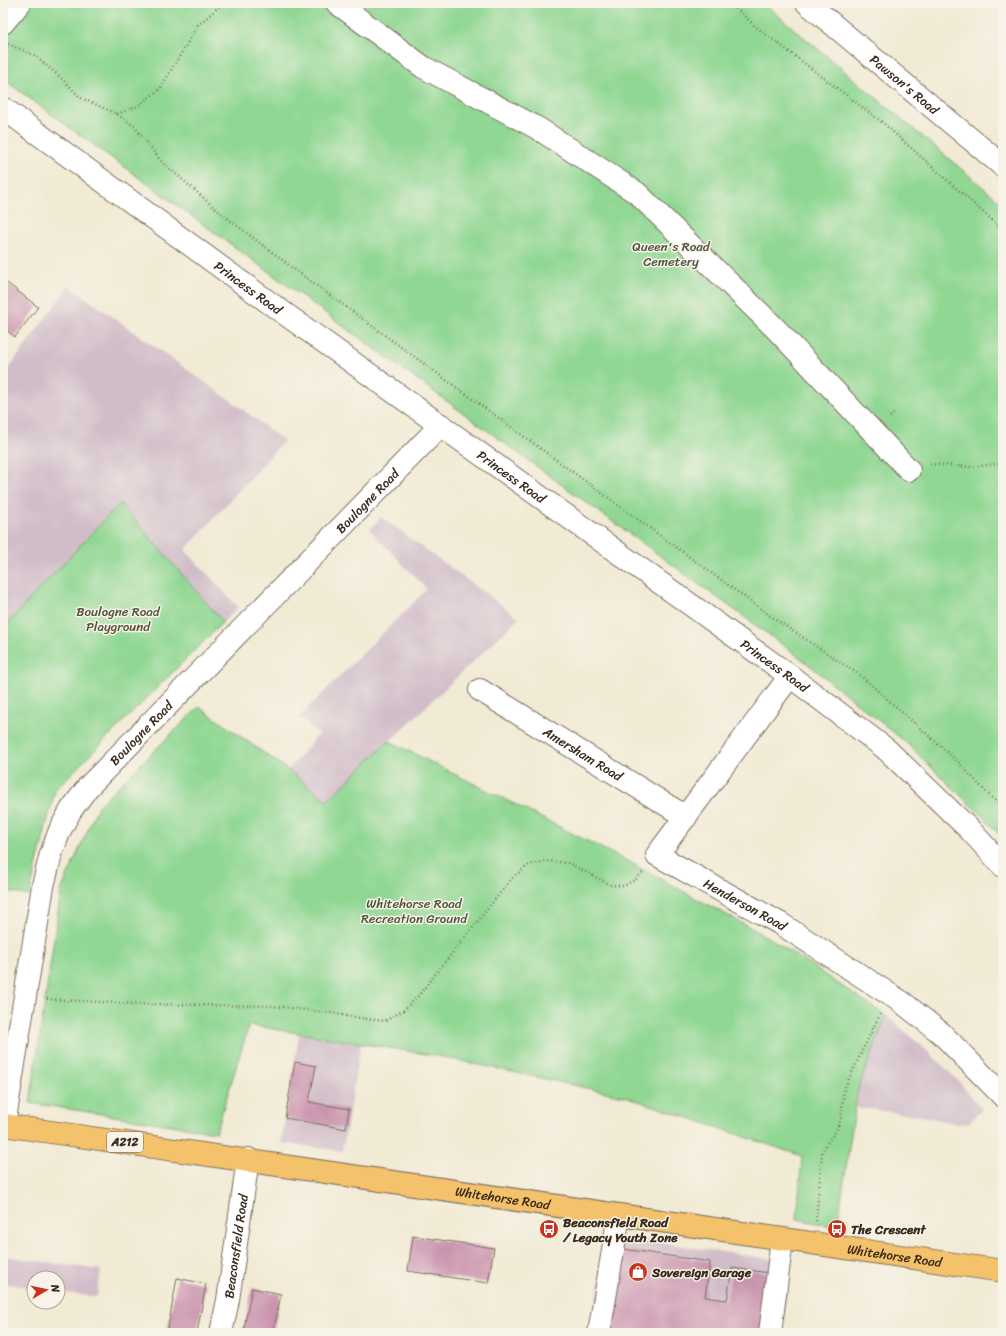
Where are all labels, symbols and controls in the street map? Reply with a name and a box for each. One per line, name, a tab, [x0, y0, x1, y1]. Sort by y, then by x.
street label: Pawson's Road	[864, 49, 945, 121]
park label: Queen's Road Cemetery	[632, 235, 711, 273]
street label: Princess Road	[209, 255, 288, 321]
street label: Princess Road	[472, 444, 551, 510]
street label: Boulogne Road	[330, 462, 406, 539]
park label: Boulogne Road Playground	[76, 600, 161, 638]
street label: Princess Road	[735, 633, 815, 699]
street label: Boulogne Road	[104, 694, 179, 771]
street label: Amersham Road	[537, 720, 628, 788]
street label: Henderson Road	[699, 872, 792, 938]
park label: Whitehorse Road Recreation Ground	[361, 892, 468, 930]
road number: A212	[107, 1132, 143, 1152]
street label: Whitehorse Road	[454, 1180, 553, 1217]
street label: Beaconsfield Road	[217, 1192, 255, 1300]
place label: Beaconsfield Road / Legacy Youth Zone	[562, 1211, 678, 1249]
bus stop icon: Beaconsfield Road / Legacy Youth Zone	[538, 1218, 560, 1240]
bus stop icon: The Crescent	[826, 1218, 848, 1240]
place label: The Crescent	[851, 1218, 926, 1241]
street label: Whitehorse Road	[846, 1237, 944, 1274]
shop icon: Sovereign Garage	[627, 1261, 649, 1283]
place label: Sovereign Garage	[651, 1261, 752, 1284]
north arrow	[26, 1270, 66, 1310]
text: N	[45, 1282, 65, 1294]

